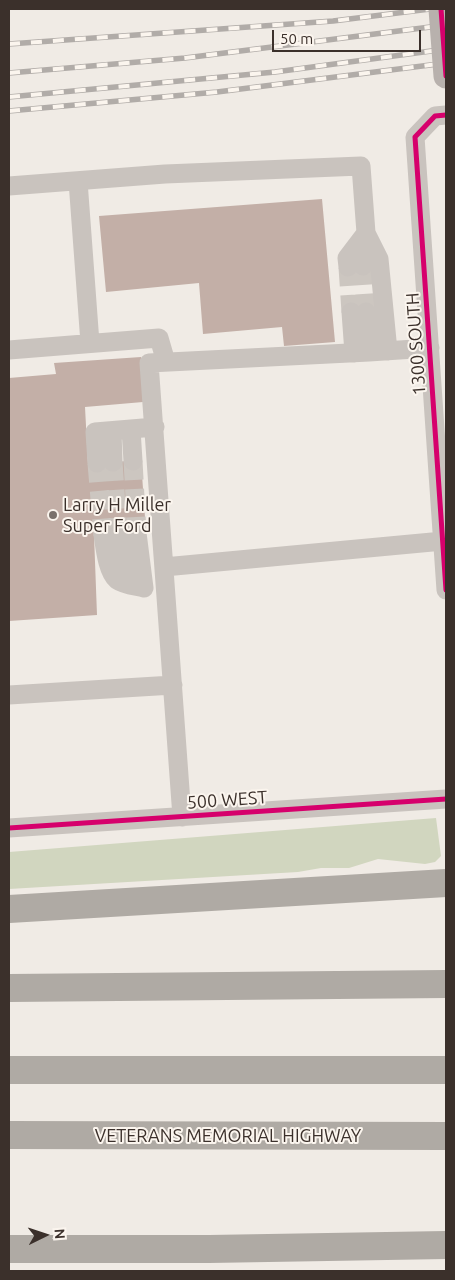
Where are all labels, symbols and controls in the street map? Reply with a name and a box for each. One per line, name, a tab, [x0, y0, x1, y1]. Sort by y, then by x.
scale bar	[275, 20, 424, 52]
text: 50 m	[280, 30, 313, 47]
street label: 1300 SOUTH	[402, 292, 430, 396]
place label: Larry H Miller Super Ford	[63, 494, 171, 536]
marker: Larry H Miller Super Ford	[47, 509, 59, 521]
street label: 500 WEST	[186, 786, 268, 814]
street label: VETERANS MEMORIAL HIGHWAY	[95, 1125, 361, 1147]
north arrow	[20, 1210, 70, 1260]
text: N	[52, 1228, 68, 1240]

